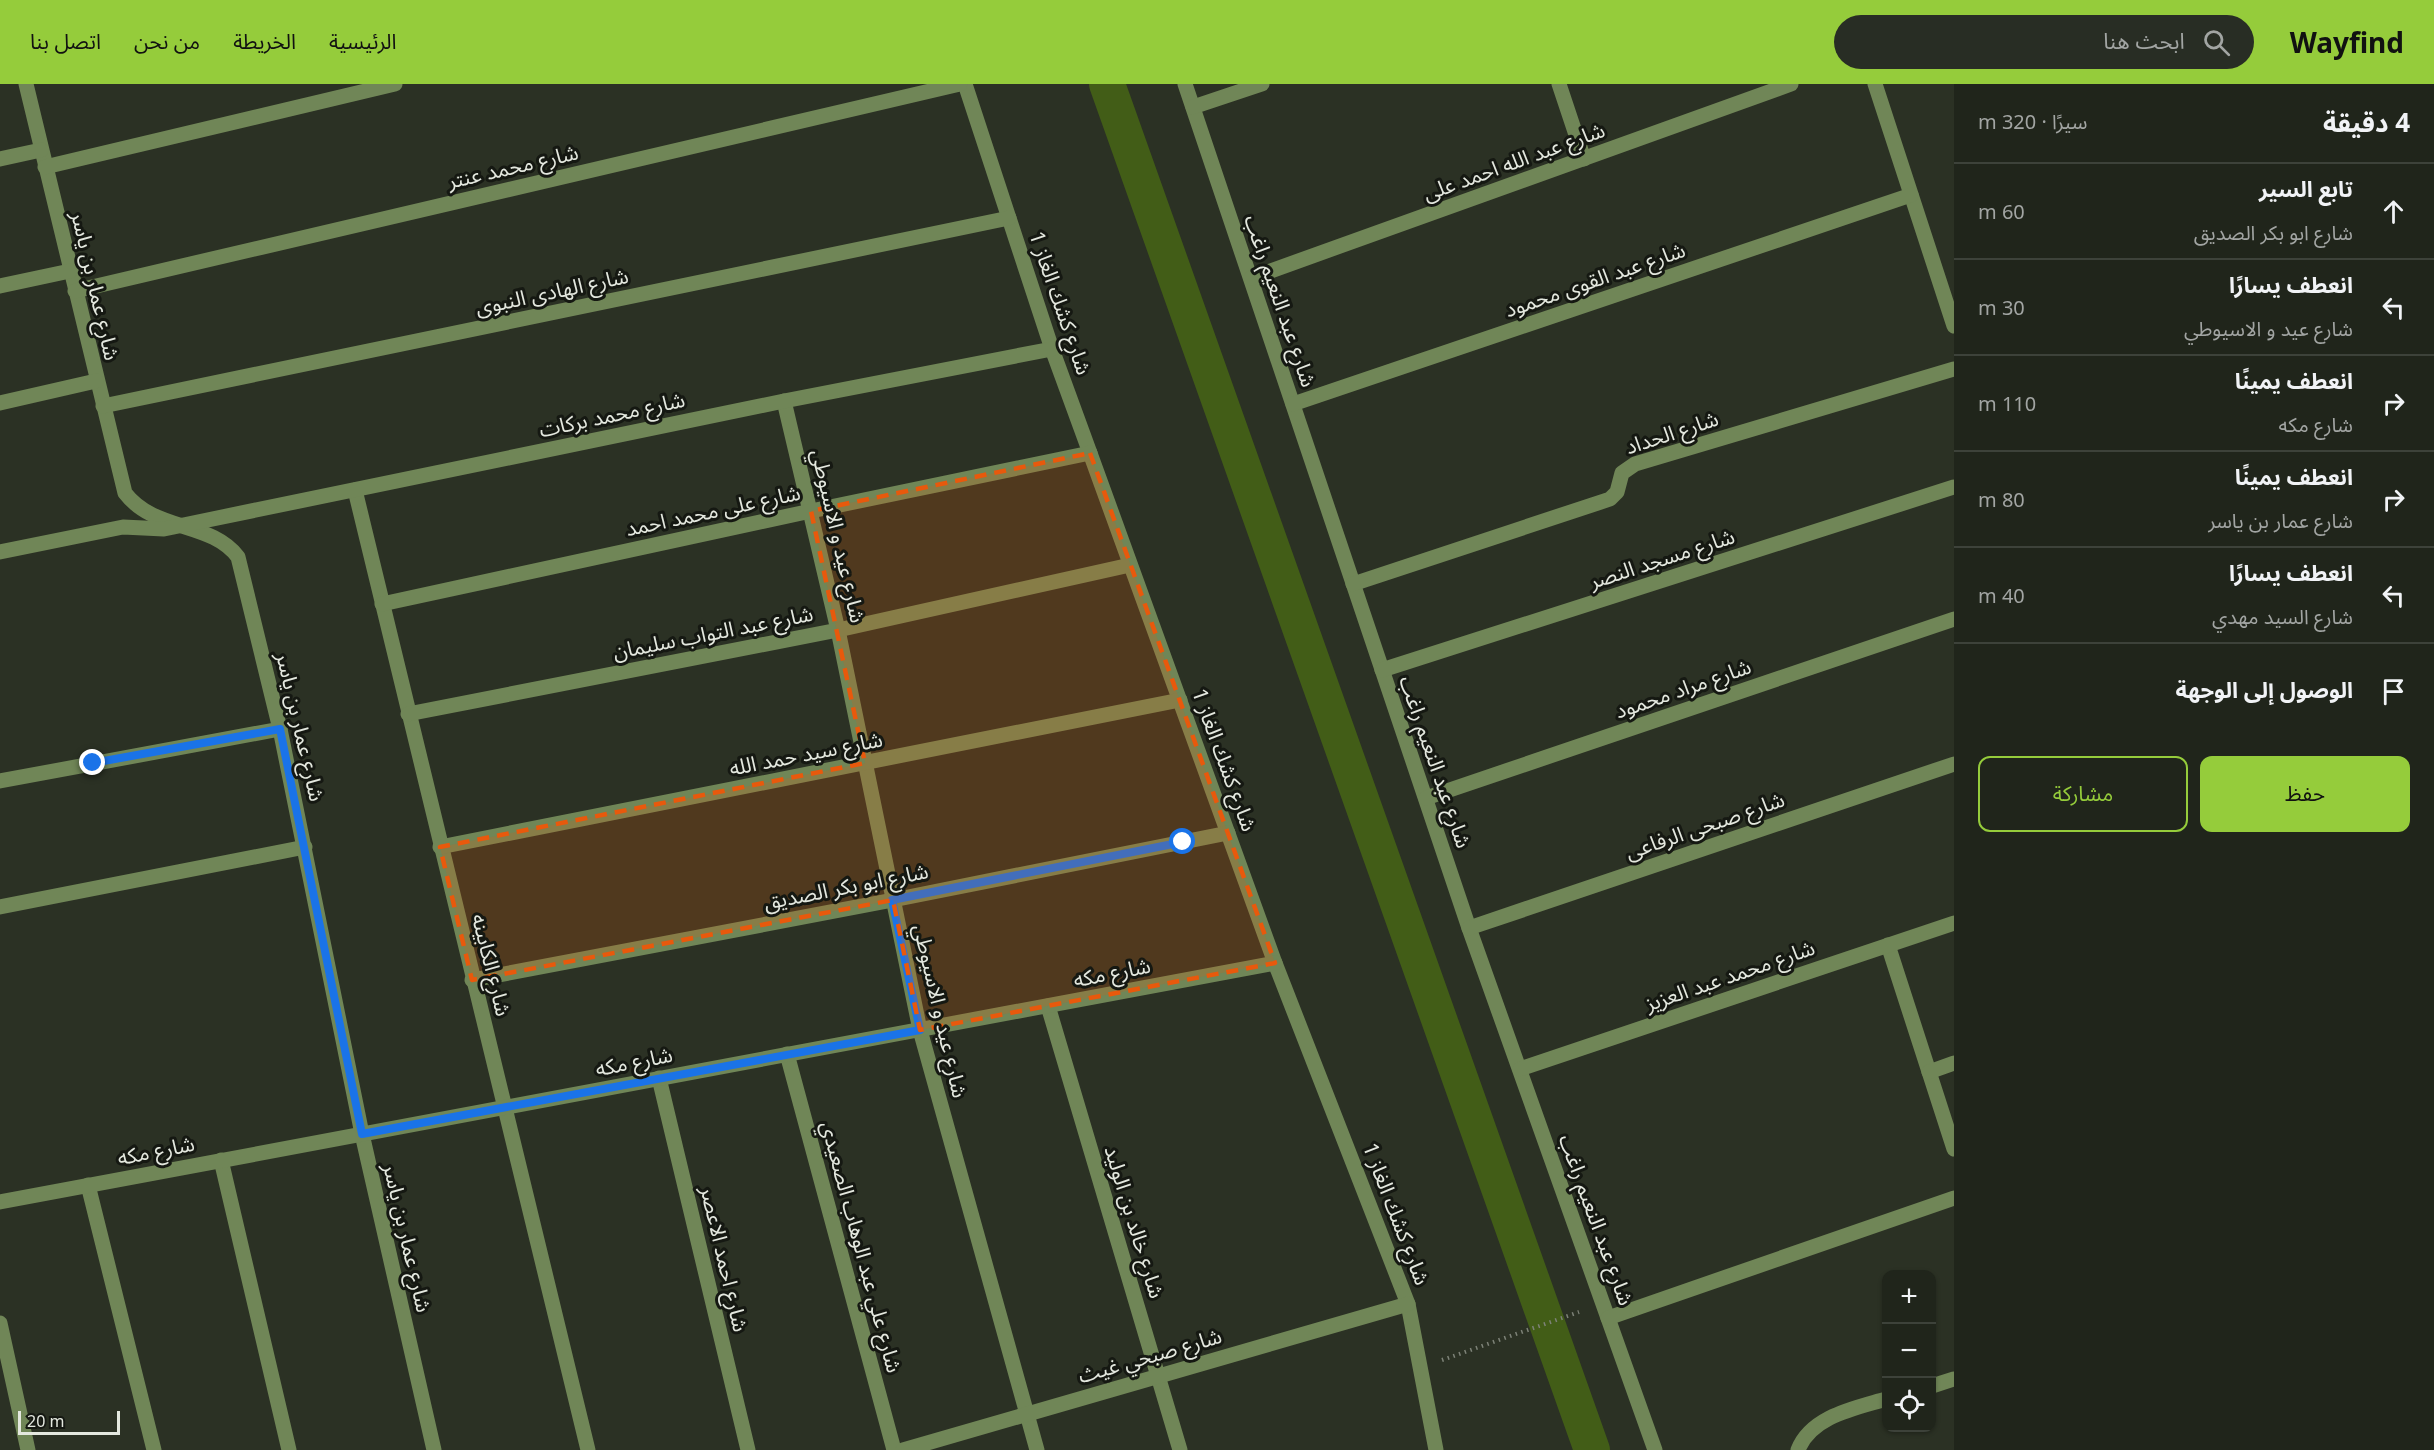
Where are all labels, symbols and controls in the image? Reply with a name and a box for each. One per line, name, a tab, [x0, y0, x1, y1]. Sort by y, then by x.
search box	[1834, 15, 2254, 69]
text: Wayfind	[2290, 23, 2404, 61]
text: ابحث هنا	[2103, 25, 2185, 55]
icon: search	[2200, 26, 2233, 59]
text: اتصل بنا	[30, 27, 101, 55]
text: من نحن	[134, 27, 200, 55]
text: الخريطة	[233, 27, 296, 55]
text: الرئيسية	[329, 27, 397, 55]
text: 4 دقيقة	[2323, 104, 2410, 140]
text: سيرًا · 320 m	[1978, 108, 2087, 135]
street label: شارع عبد الله احمد على	[1419, 115, 1609, 209]
street label: شارع محمد عنتر	[444, 137, 581, 197]
text: تابع السير	[2259, 173, 2353, 203]
icon: ahead	[2377, 195, 2410, 228]
text: 60 m	[1978, 198, 2025, 225]
street label: شارع عمار بن ياسر	[63, 208, 127, 363]
street label: شارع عبد النعيم راغب	[1236, 211, 1324, 391]
text: شارع ابو بكر الصديق	[2194, 219, 2353, 246]
street label: شارع كشك الغاز 1	[1021, 227, 1099, 379]
street label: شارع عبد القوى محمود	[1501, 235, 1689, 325]
street label: شارع الهادى النبوى	[473, 261, 631, 323]
text: انعطف يسارًا	[2229, 269, 2353, 299]
icon: left	[2377, 291, 2410, 324]
text: 30 m	[1978, 294, 2025, 321]
text: شارع عيد و الاسيوطي	[2184, 315, 2353, 342]
text: انعطف يمينًا	[2235, 365, 2353, 395]
street label: شارع محمد بركات	[536, 385, 688, 445]
icon: right	[2377, 387, 2410, 420]
text: 110 m	[1978, 390, 2036, 417]
street label: شارع الحداد	[1622, 404, 1722, 462]
text: شارع مكه	[2278, 411, 2353, 438]
street label: شارع عيد و الاسيوطي	[803, 446, 873, 626]
text: انعطف يمينًا	[2235, 461, 2353, 491]
street label: شارع على محمد احمد	[623, 478, 803, 544]
icon: right	[2377, 483, 2410, 516]
text: 80 m	[1978, 486, 2025, 513]
text: شارع عمار بن ياسر	[2208, 507, 2353, 534]
street label: شارع مسجد النصر	[1585, 521, 1739, 597]
text: انعطف يسارًا	[2229, 557, 2353, 587]
icon: left	[2377, 579, 2410, 612]
text: 40 m	[1978, 582, 2025, 609]
street label: شارع عبد التواب سليمان	[610, 599, 816, 667]
text: شارع السيد مهدي	[2212, 603, 2353, 630]
street label: شارع عمار بن ياسر	[268, 649, 332, 804]
street label: شارع مراد محمود	[1611, 652, 1755, 726]
street label: شارع عبد النعيم راغب	[1391, 672, 1479, 852]
text: الوصول إلى الوجهة	[2175, 674, 2353, 704]
icon: arrive	[2377, 675, 2410, 708]
street label: شارع كشك الغاز 1	[1184, 684, 1264, 836]
street label: شارع سيد حمد الله	[727, 724, 885, 784]
route end	[79, 749, 105, 775]
button: مشاركة	[1978, 756, 2188, 832]
button: حفظ	[2200, 756, 2410, 832]
street label: شارع صبحى الرفاعى	[1621, 785, 1789, 867]
route start	[1169, 828, 1195, 854]
street label: شارع ابو بكر الصديق	[761, 856, 931, 918]
street label: شارع الكابينه	[464, 911, 518, 1019]
street label: شارع عيد و الاسيوطي	[905, 921, 975, 1101]
street label: شارع محمد عبد العزيز	[1640, 933, 1819, 1019]
street label: شارع مكه	[1071, 951, 1153, 995]
street label: شارع مكه	[593, 1040, 675, 1084]
street label: شارع علي عبد الوهاب الصعيدي	[812, 1118, 909, 1377]
street label: شارع مكه	[115, 1129, 197, 1173]
street label: شارع عبد النعيم راغب	[1551, 1130, 1641, 1310]
street label: شارع كشك الغاز 1	[1355, 1138, 1437, 1290]
street label: شارع خالد بن الوليد	[1097, 1142, 1171, 1302]
street label: شارع عمار بن ياسر	[375, 1160, 439, 1315]
street label: شارع احمد الاعصر	[692, 1182, 755, 1335]
map controls	[1882, 1270, 1936, 1432]
button: +	[1882, 1270, 1936, 1324]
street label: شارع صبحي غيث	[1075, 1321, 1226, 1392]
button: −	[1882, 1324, 1936, 1378]
button: locate	[1882, 1378, 1936, 1432]
scale bar	[18, 1408, 120, 1436]
text: 20 m	[27, 1410, 64, 1432]

